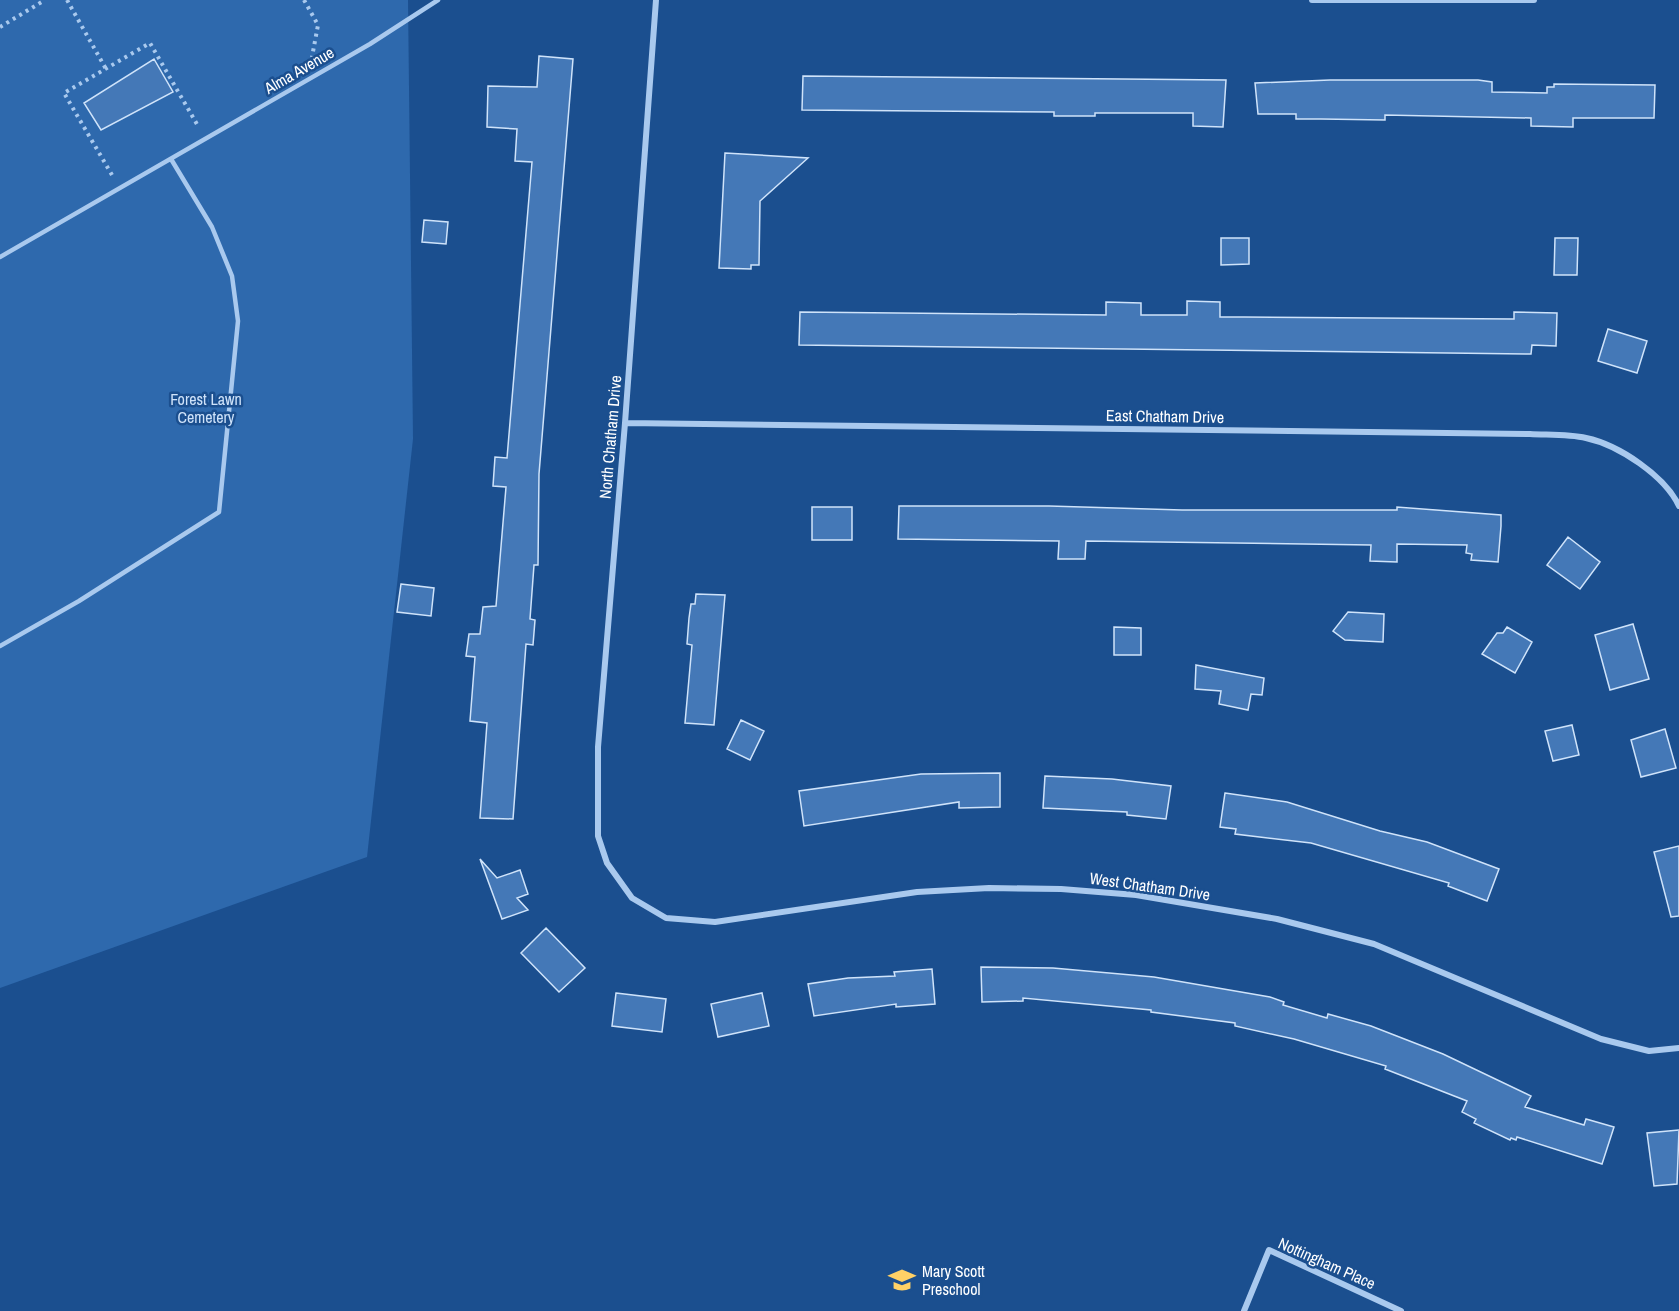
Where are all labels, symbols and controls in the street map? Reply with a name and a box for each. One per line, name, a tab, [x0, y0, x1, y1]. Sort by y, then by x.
street label: Alma Avenue	[259, 41, 338, 99]
street label: North Chatham Drive	[594, 374, 626, 500]
park label: Forest Lawn Cemetery	[170, 388, 242, 428]
street label: East Chatham Drive	[1106, 404, 1224, 428]
street label: West Chatham Drive	[1088, 867, 1212, 905]
street label: Nottingham Place	[1275, 1232, 1379, 1294]
place label: Mary Scott Preschool	[922, 1260, 985, 1300]
school or university icon: Mary Scott Preschool	[887, 1265, 917, 1295]

